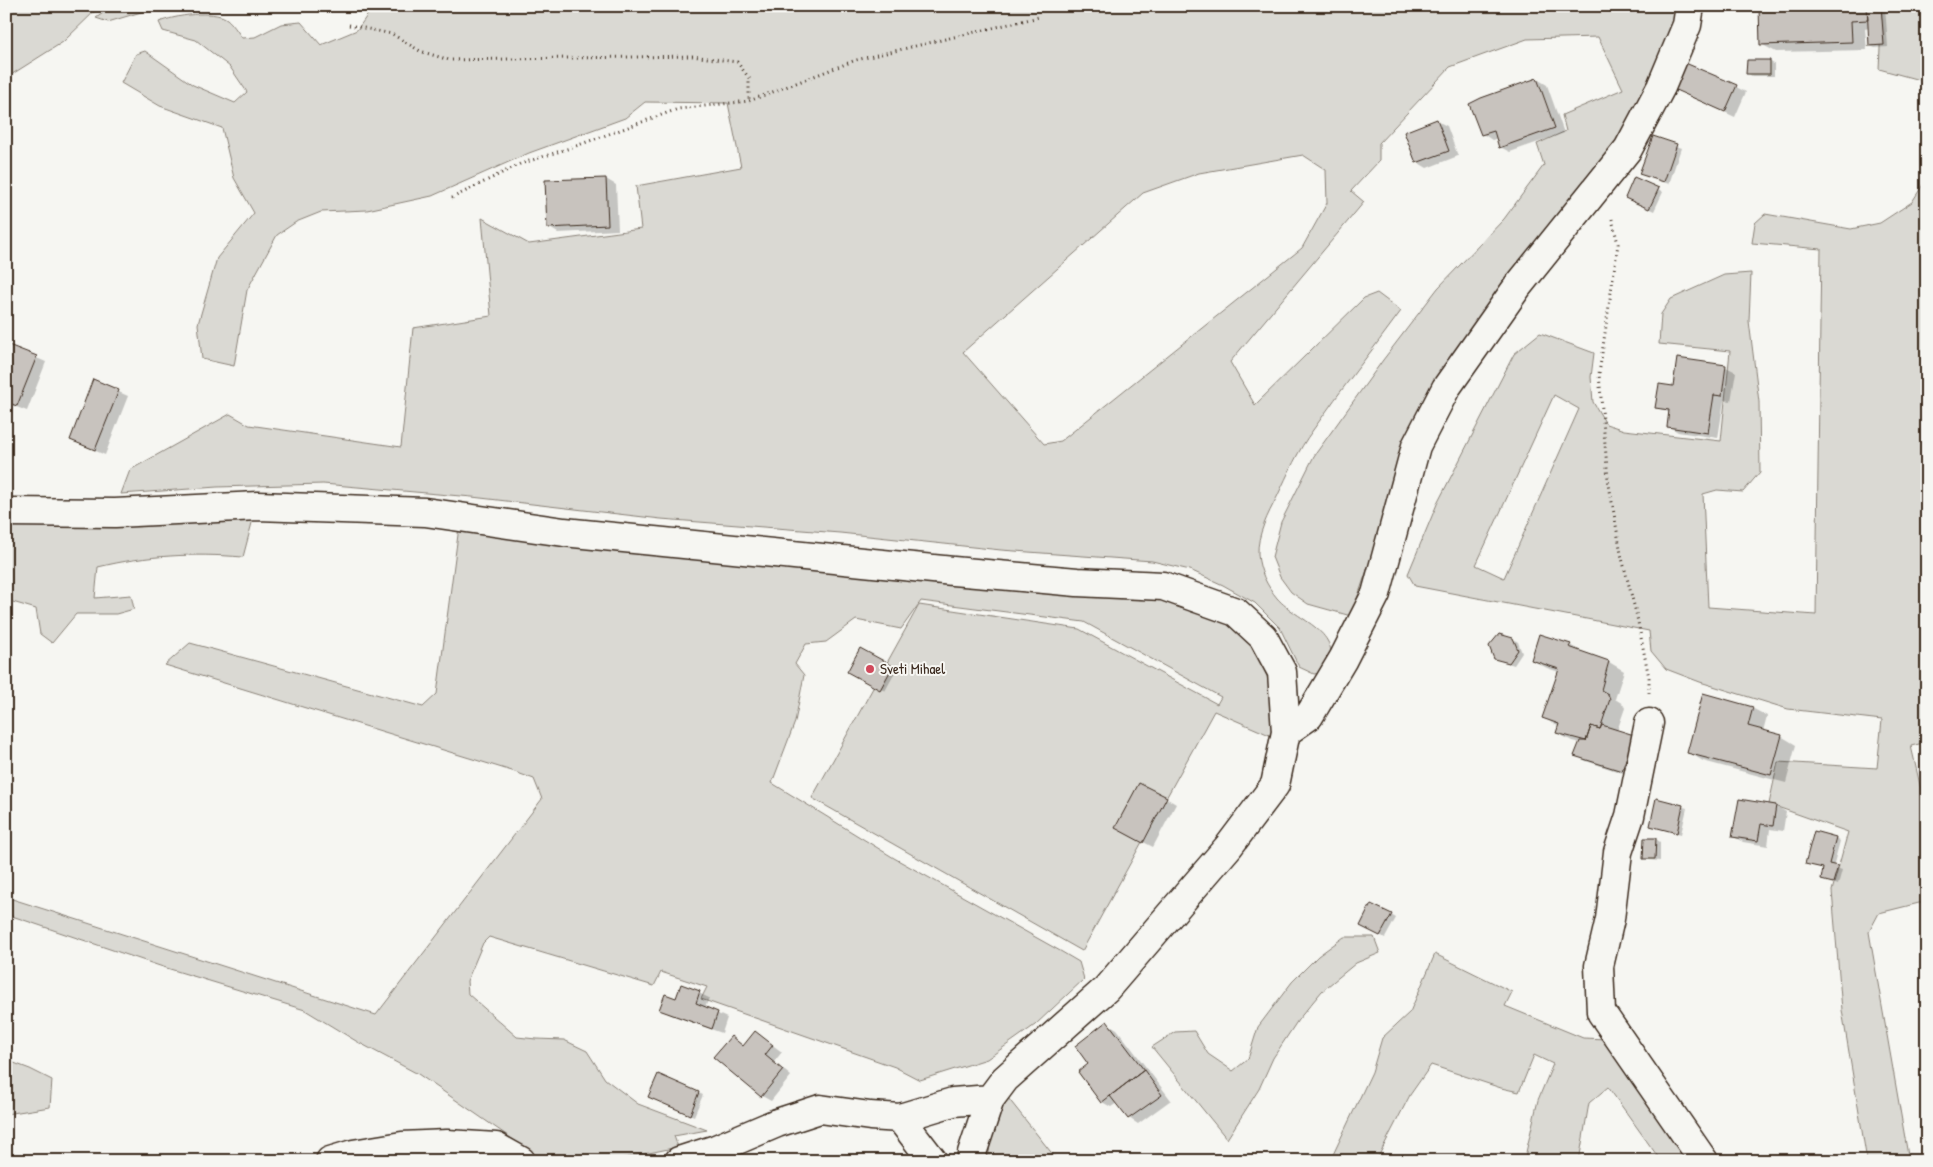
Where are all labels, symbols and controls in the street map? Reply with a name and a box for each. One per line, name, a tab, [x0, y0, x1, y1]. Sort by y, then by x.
place label: Sveti Mihael	[880, 658, 945, 679]
marker: Sveti Mihael	[864, 663, 876, 675]

